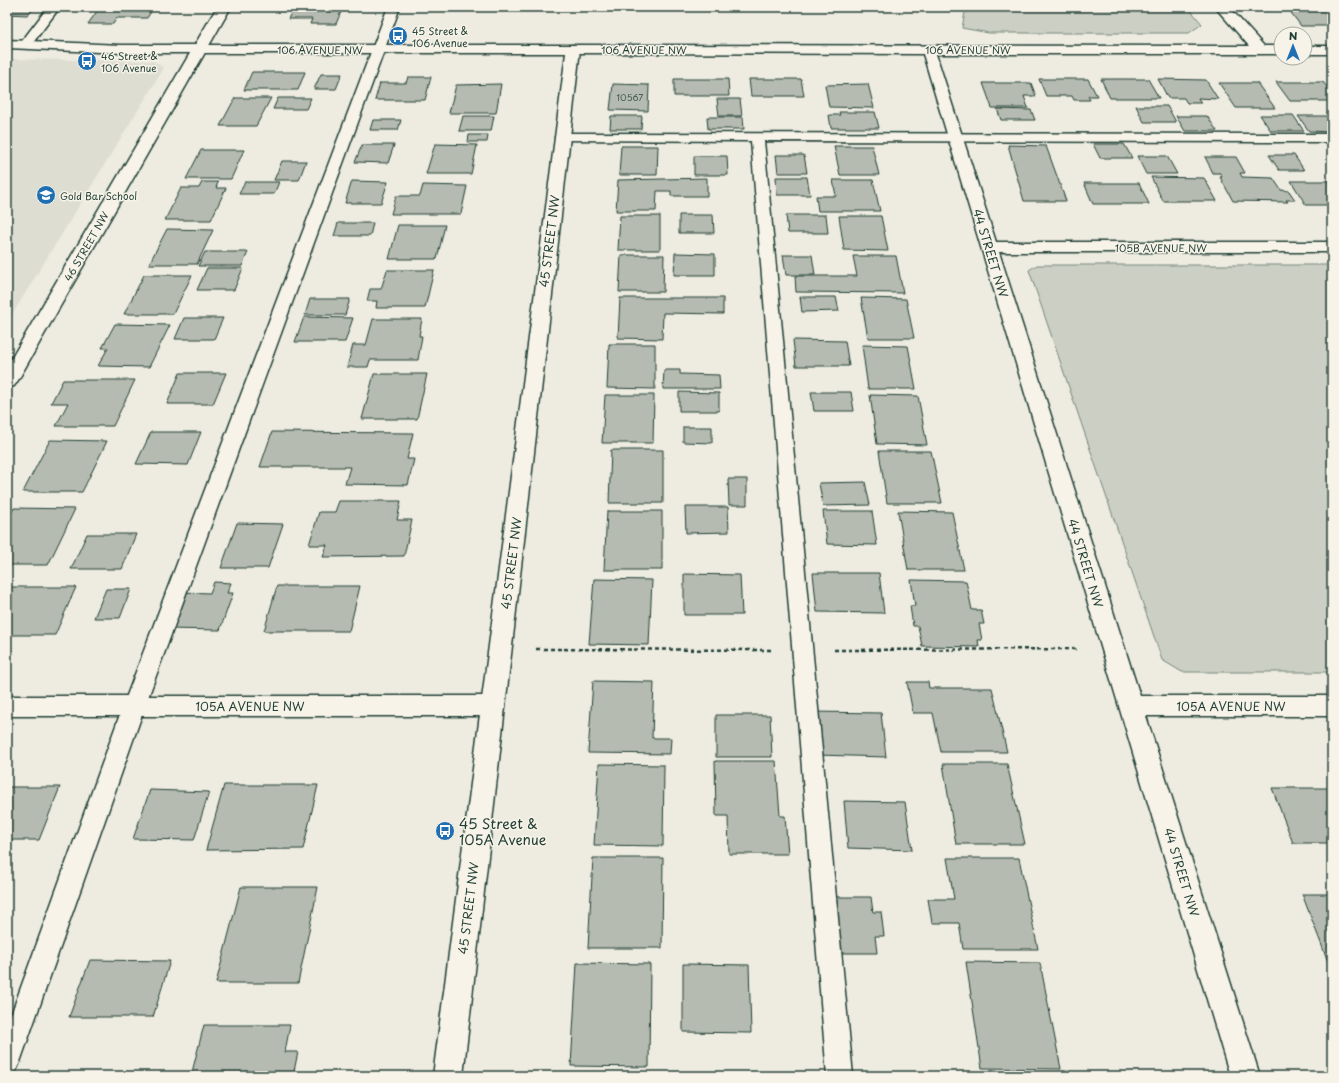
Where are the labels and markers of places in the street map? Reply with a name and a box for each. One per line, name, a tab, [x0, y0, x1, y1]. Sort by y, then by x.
place label: 45 Street & 106 Avenue	[412, 23, 469, 50]
bus stop icon: 45 Street & 106 Avenue	[387, 25, 409, 47]
place label: 46 Street & 106 Avenue	[101, 48, 158, 75]
bus stop icon: 46 Street & 106 Avenue	[76, 50, 98, 72]
school or university icon: Gold Bar School	[35, 184, 57, 206]
place label: Gold Bar School	[60, 188, 137, 203]
place label: 45 Street & 105A Avenue	[459, 813, 547, 850]
bus stop icon: 45 Street & 105A Avenue	[434, 820, 456, 842]

